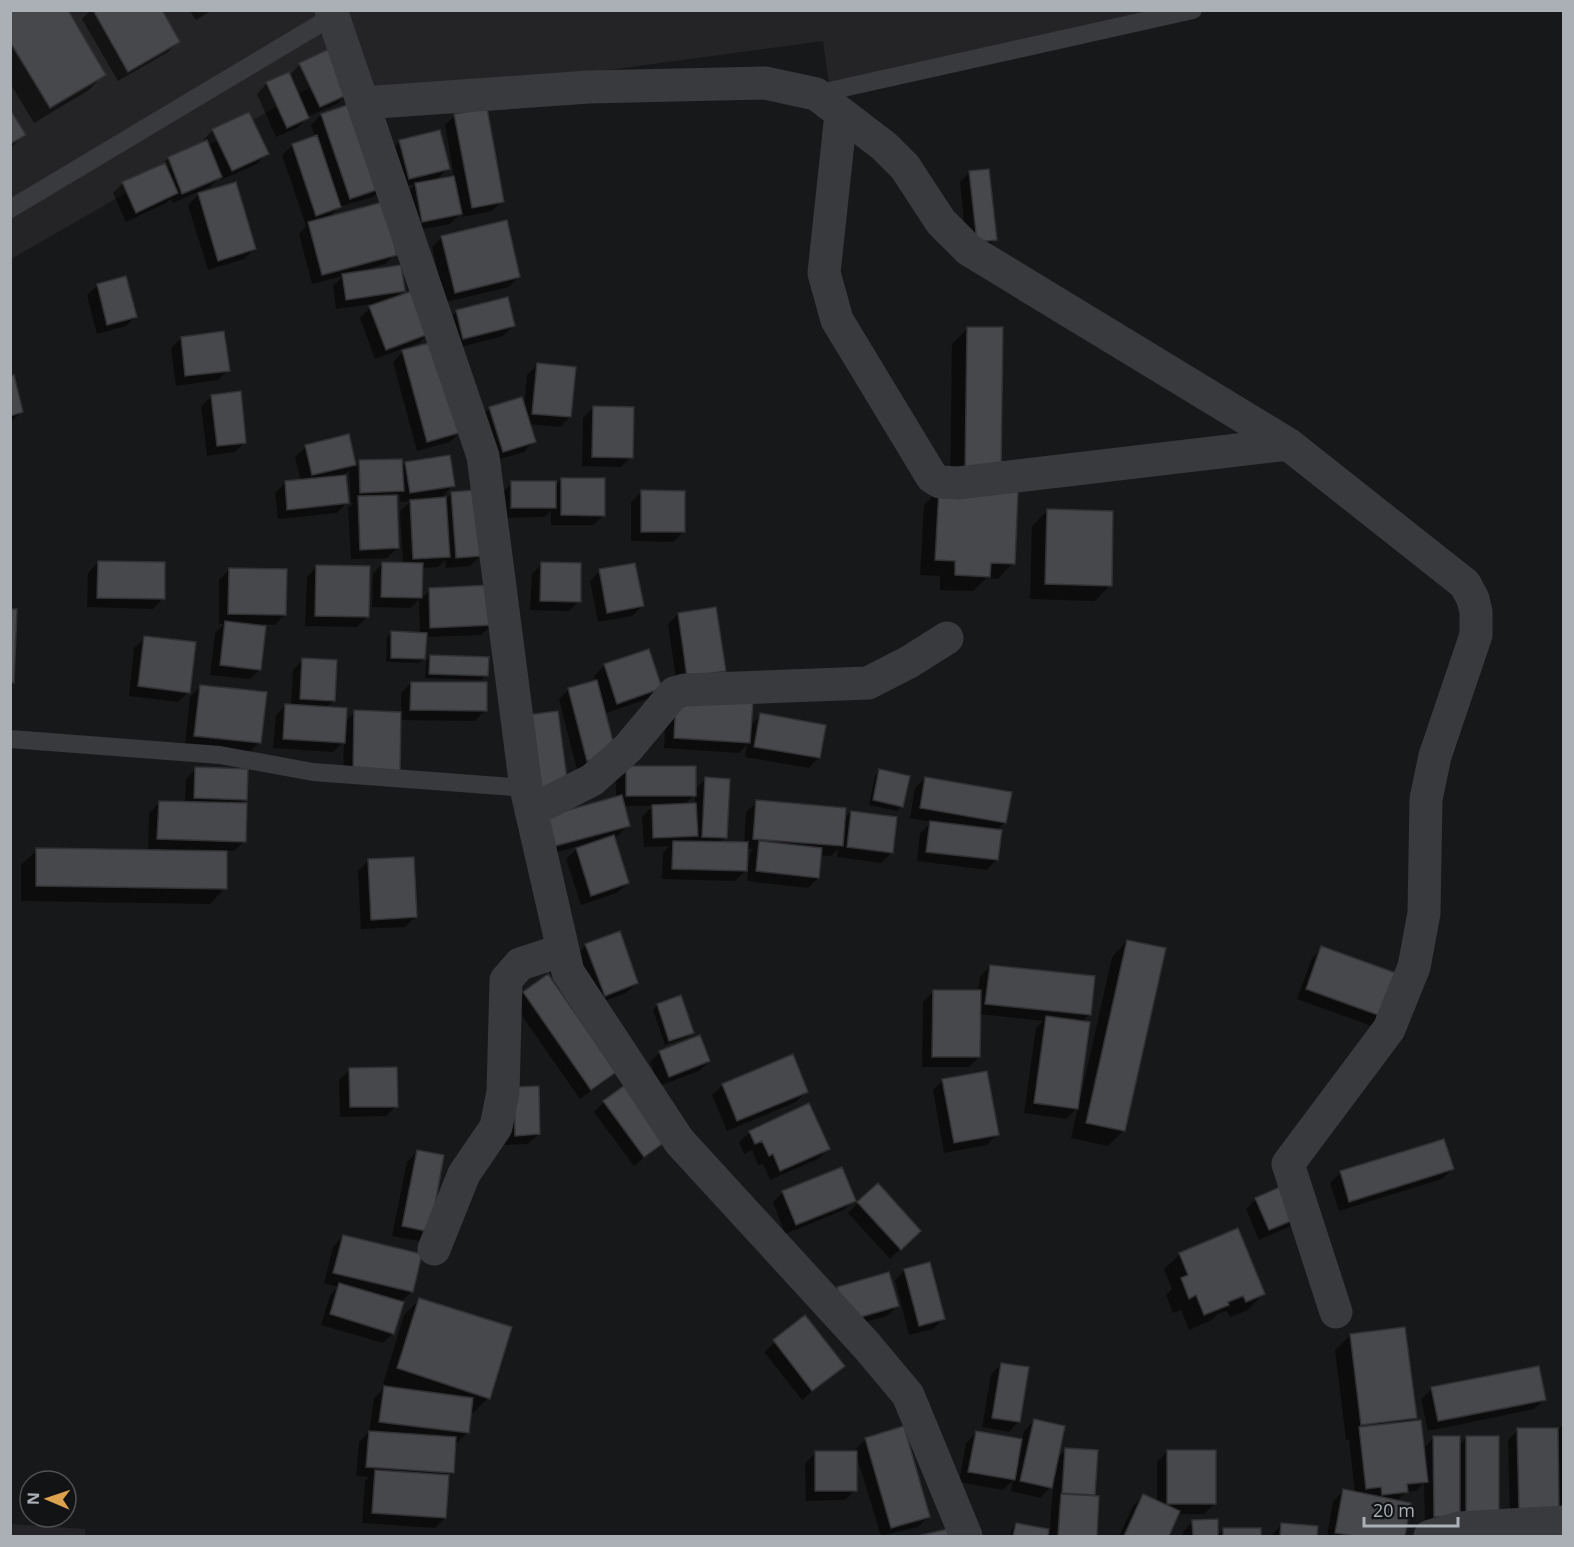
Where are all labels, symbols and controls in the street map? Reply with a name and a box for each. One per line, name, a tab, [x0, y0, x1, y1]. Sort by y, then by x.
north arrow	[18, 1469, 78, 1529]
scale bar	[1364, 1490, 1458, 1528]
text: N	[22, 1492, 44, 1505]
text: 20 m	[1373, 1498, 1415, 1522]

